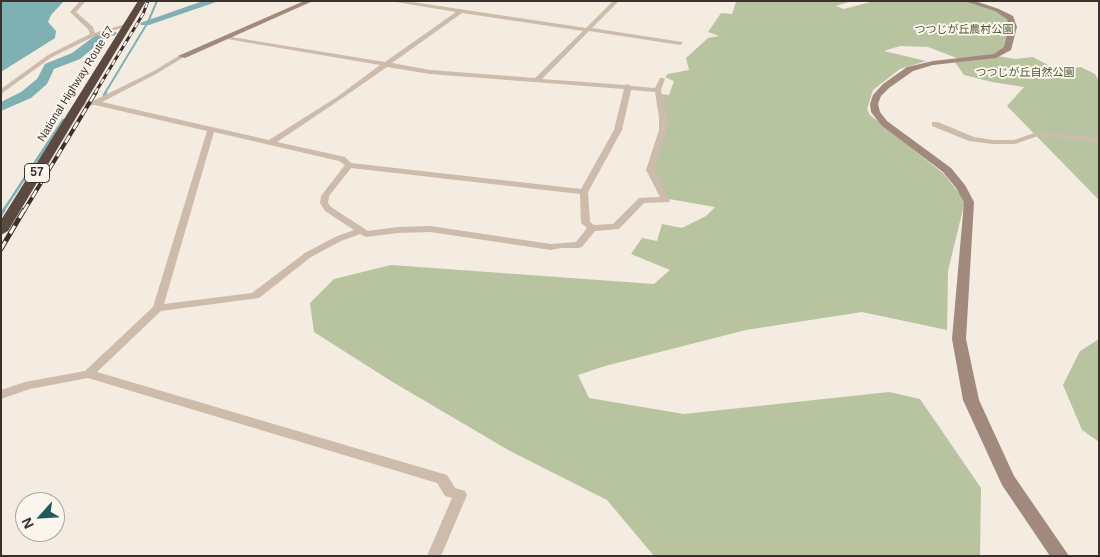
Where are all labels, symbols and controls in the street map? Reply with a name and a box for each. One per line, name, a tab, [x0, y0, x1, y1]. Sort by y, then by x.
park label: つつじが丘農村公園	[915, 23, 1013, 37]
street label: National Highway Route 57	[35, 24, 117, 144]
park label: つつじが丘自然公園	[976, 66, 1074, 80]
road number: 57	[24, 164, 50, 182]
north arrow	[15, 492, 65, 542]
text: N	[18, 515, 37, 531]

